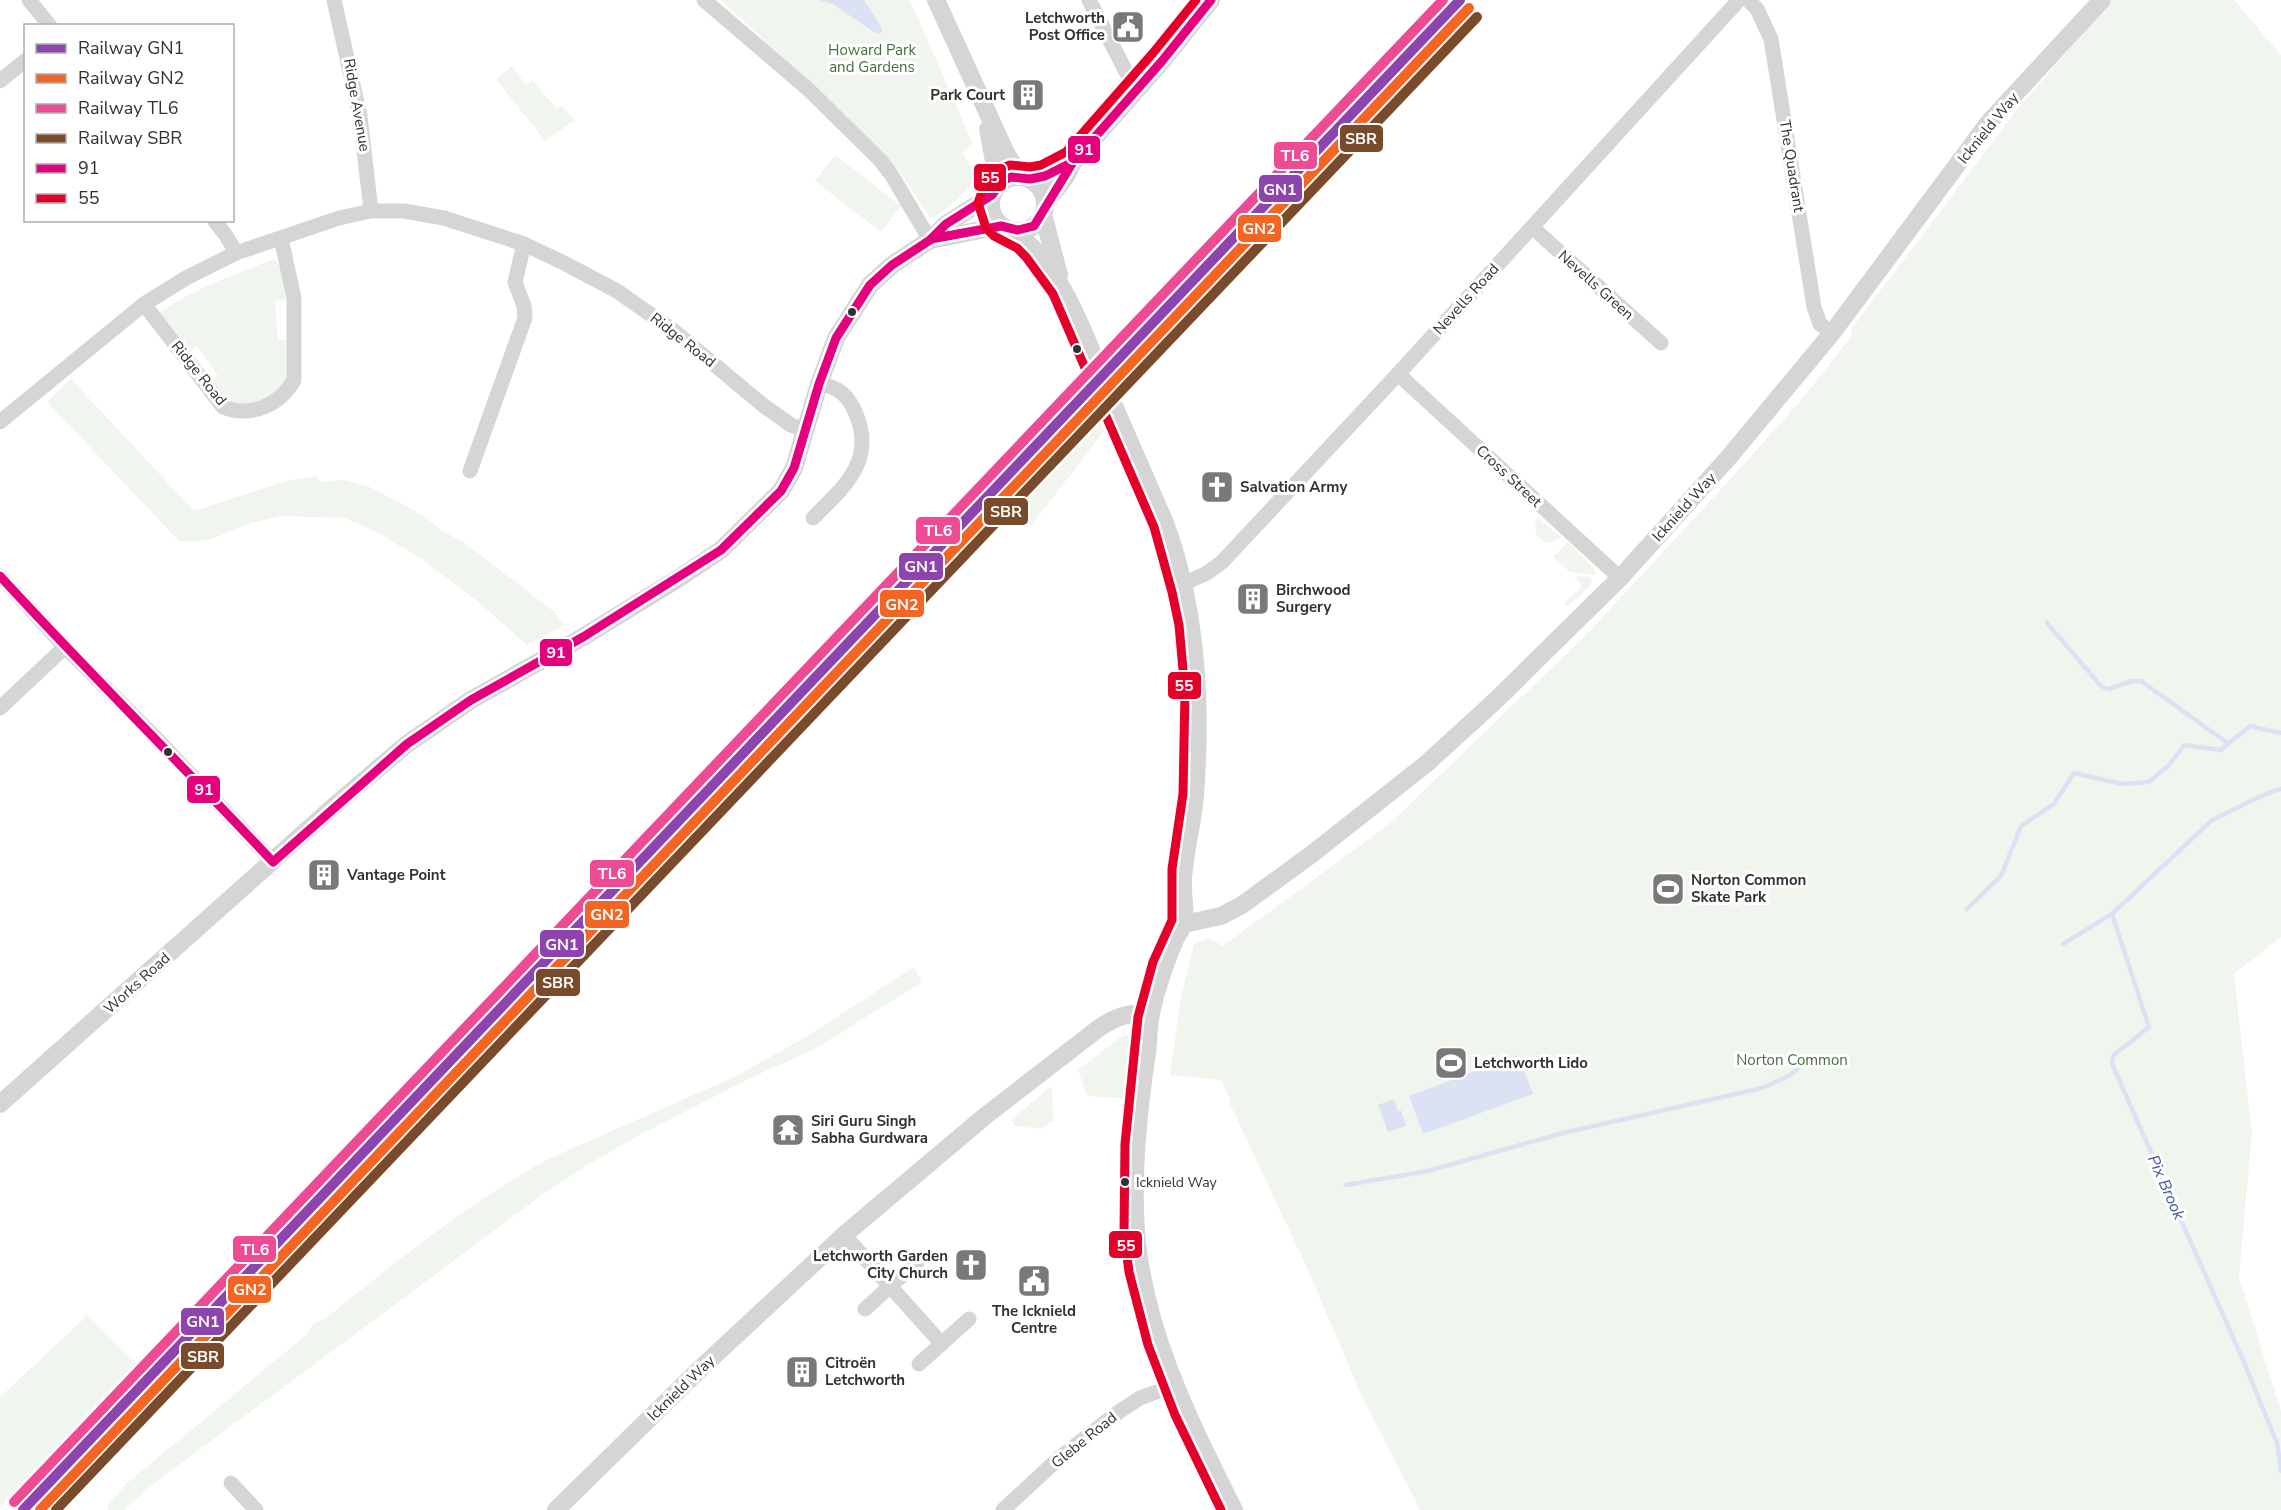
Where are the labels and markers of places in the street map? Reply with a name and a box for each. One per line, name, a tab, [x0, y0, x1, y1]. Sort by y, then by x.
place label: Letchworth Post Office	[1025, 8, 1105, 45]
public building icon: Letchworth Post Office	[1110, 9, 1146, 45]
building icon: Park Court	[1010, 77, 1046, 113]
place label: Park Court	[930, 85, 1005, 105]
unlabelled marker	[846, 306, 858, 318]
unlabelled marker	[1071, 343, 1083, 355]
church icon: Salvation Army	[1199, 469, 1235, 505]
place label: Salvation Army	[1240, 477, 1347, 497]
place label: Birchwood Surgery	[1276, 580, 1351, 617]
building icon: Birchwood Surgery	[1235, 581, 1271, 617]
unlabelled marker	[162, 746, 174, 758]
building icon: Vantage Point	[306, 857, 342, 893]
place label: Vantage Point	[346, 865, 446, 885]
place label: Norton Common Skate Park	[1691, 870, 1806, 907]
sports icon: Norton Common Skate Park	[1650, 871, 1686, 907]
sports icon: Letchworth Lido	[1433, 1045, 1469, 1081]
place label: Letchworth Lido	[1474, 1053, 1588, 1073]
place label: Siri Guru Singh Sabha Gurdwara	[811, 1111, 928, 1148]
temple icon: Siri Guru Singh Sabha Gurdwara	[770, 1112, 806, 1148]
place label: Icknield Way	[1136, 1173, 1218, 1192]
marker: Icknield Way	[1119, 1176, 1131, 1188]
place label: Letchworth Garden City Church	[813, 1246, 948, 1283]
church icon: Letchworth Garden City Church	[953, 1247, 989, 1283]
public building icon: The Icknield Centre	[1016, 1263, 1052, 1299]
place label: The Icknield Centre	[992, 1301, 1076, 1338]
place label: Citroën Letchworth	[825, 1353, 905, 1390]
building icon: Citroën Letchworth	[784, 1354, 820, 1390]

